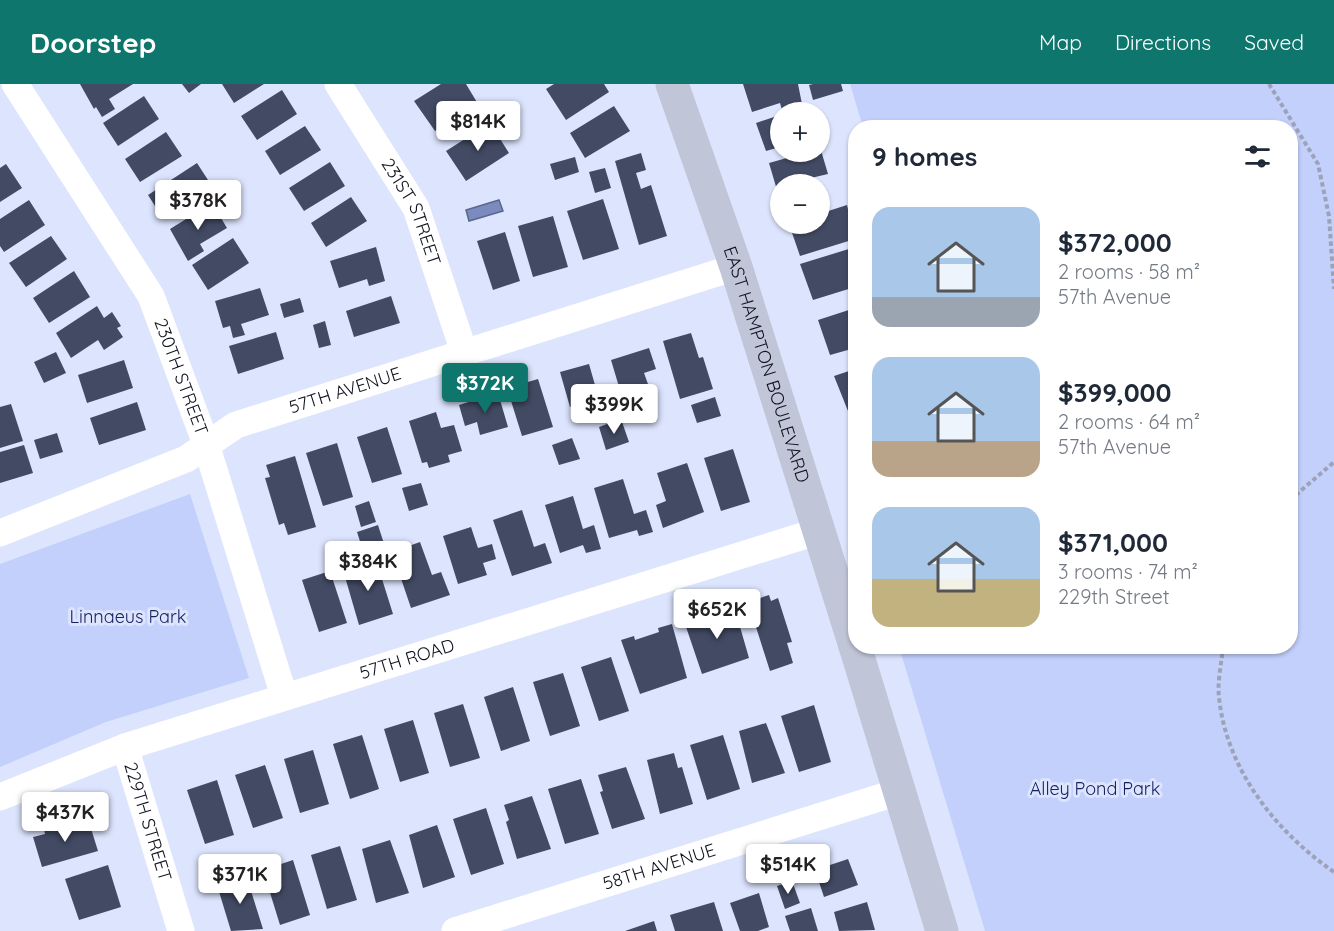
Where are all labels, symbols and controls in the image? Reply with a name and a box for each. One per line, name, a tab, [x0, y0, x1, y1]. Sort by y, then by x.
text: Doorstep	[30, 25, 156, 60]
text: Map	[1039, 29, 1082, 55]
text: Directions	[1115, 29, 1211, 55]
text: Saved	[1244, 29, 1304, 55]
pin: $814K	[436, 101, 520, 152]
map controls	[770, 102, 830, 234]
button: +	[770, 102, 830, 162]
text: $814K	[450, 108, 506, 133]
text: 9 homes	[872, 140, 977, 173]
icon: filters	[1241, 140, 1274, 173]
street label: 231ST STREET	[376, 154, 446, 268]
button: −	[770, 174, 830, 234]
pin: $378K	[156, 180, 240, 231]
text: $378K	[169, 187, 227, 212]
text: $372,000	[1058, 226, 1172, 259]
icon: home	[920, 231, 992, 303]
street label: EAST HAMPTON BOULEVARD	[719, 243, 815, 485]
text: 2 rooms · 58 m²	[1058, 259, 1200, 284]
text: 57th Avenue	[1058, 284, 1171, 309]
street label: 230TH STREET	[149, 315, 214, 438]
street label: 57TH AVENUE	[286, 362, 404, 419]
pin: $372K	[443, 363, 527, 414]
text: $372K	[456, 370, 514, 395]
text: $399,000	[1058, 376, 1172, 409]
icon: home	[920, 381, 992, 453]
pin: $399K	[572, 384, 656, 435]
text: $399K	[585, 391, 643, 416]
text: 2 rooms · 64 m²	[1058, 409, 1200, 434]
text: 57th Avenue	[1058, 434, 1171, 459]
text: $371,000	[1058, 526, 1168, 559]
icon: home	[920, 531, 992, 603]
pin: $384K	[326, 541, 410, 592]
text: $384K	[339, 548, 397, 573]
text: 3 rooms · 74 m²	[1058, 559, 1198, 584]
text: 229th Street	[1058, 584, 1170, 609]
pin: $652K	[675, 589, 759, 640]
text: $652K	[688, 596, 747, 621]
park label: Linnaeus Park	[69, 605, 187, 628]
street label: 57TH ROAD	[357, 633, 457, 684]
street label: 229TH STREET	[119, 759, 177, 884]
park label: Alley Pond Park	[1030, 777, 1160, 800]
pin: $437K	[23, 792, 107, 843]
text: $437K	[36, 799, 94, 824]
street label: 58TH AVENUE	[600, 838, 718, 895]
pin: $514K	[746, 844, 830, 895]
text: $514K	[760, 851, 816, 876]
pin: $371K	[198, 854, 282, 905]
text: $371K	[212, 861, 268, 886]

